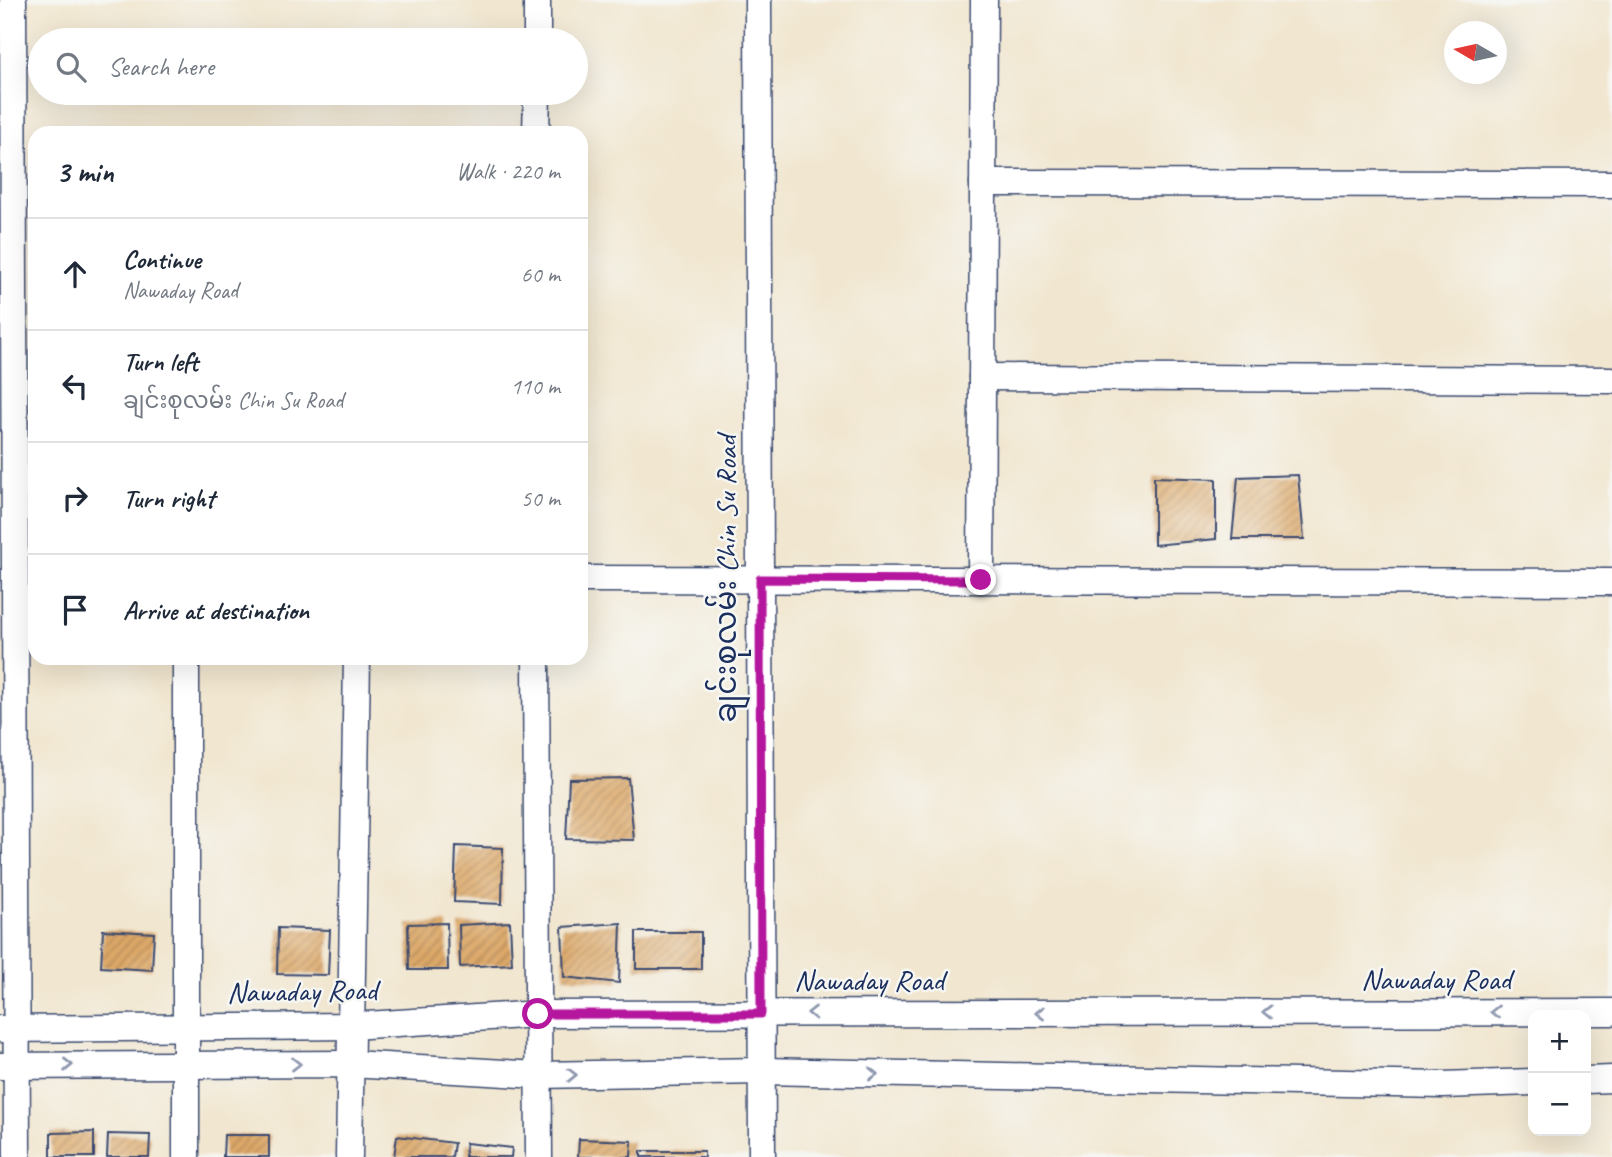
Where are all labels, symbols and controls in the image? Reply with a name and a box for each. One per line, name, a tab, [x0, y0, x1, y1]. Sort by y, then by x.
north arrow	[1444, 21, 1507, 84]
search box	[28, 28, 588, 105]
icon: search	[52, 48, 90, 86]
text: Search here	[108, 50, 214, 83]
text: 3 min	[56, 153, 113, 191]
text: Walk · 220 m	[456, 157, 560, 186]
text: Continue	[123, 243, 201, 276]
icon: ahead	[56, 255, 94, 293]
text: 60 m	[521, 260, 560, 289]
text: Nawaday Road	[123, 276, 238, 305]
text: Turn left	[123, 345, 198, 378]
icon: left	[56, 367, 94, 405]
text: 110 m	[511, 372, 560, 401]
text: ချင်းစုလမ်း Chin Su Road	[123, 386, 343, 415]
street label: ချင်းစုလမ်း Chin Su Road	[704, 431, 751, 723]
icon: right	[56, 479, 94, 517]
text: Turn right	[123, 482, 214, 515]
text: 50 m	[521, 484, 560, 513]
route end	[965, 564, 996, 595]
icon: arrive	[56, 591, 94, 629]
text: Arrive at destination	[123, 594, 309, 627]
street label: Nawaday Road	[1361, 960, 1515, 998]
street label: Nawaday Road	[794, 961, 948, 999]
street label: Nawaday Road	[227, 971, 382, 1011]
route start	[522, 998, 553, 1029]
one-way arrow	[1262, 1004, 1272, 1020]
one-way arrow	[1489, 1004, 1500, 1020]
one-way arrow	[807, 1005, 817, 1021]
one-way arrow	[1034, 1005, 1045, 1021]
map controls	[1528, 1010, 1591, 1136]
button: +	[1528, 1010, 1591, 1073]
one-way arrow	[291, 1056, 301, 1072]
one-way arrow	[63, 1057, 74, 1073]
one-way arrow	[868, 1066, 879, 1081]
one-way arrow	[567, 1067, 578, 1082]
button: −	[1528, 1073, 1591, 1136]

